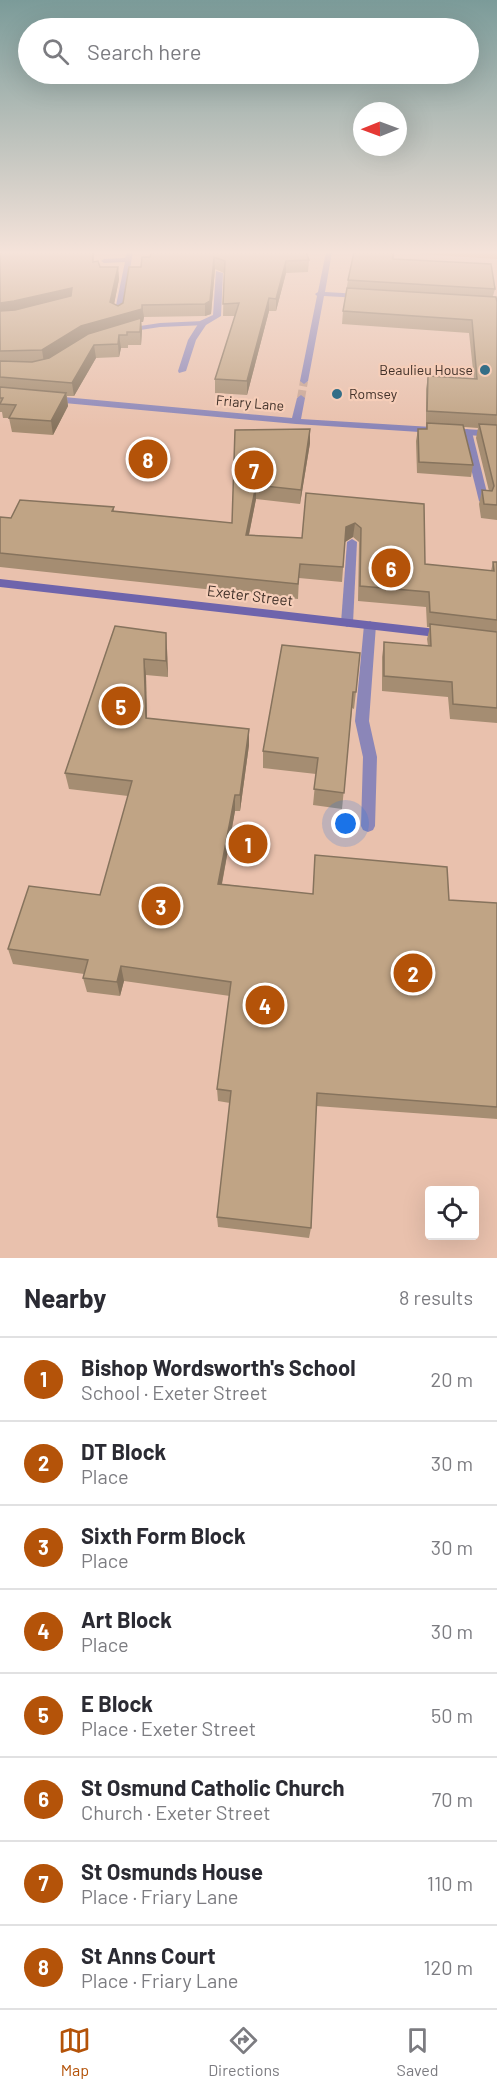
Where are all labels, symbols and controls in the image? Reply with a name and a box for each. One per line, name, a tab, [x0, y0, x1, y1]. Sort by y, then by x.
search box	[18, 18, 479, 84]
icon: search	[39, 35, 72, 68]
text: Search here	[87, 38, 201, 64]
north arrow	[353, 102, 407, 156]
place label: Beaulieu House	[379, 361, 473, 378]
marker: Beaulieu House	[478, 363, 492, 377]
place label: Romsey	[349, 385, 398, 402]
marker: Romsey	[330, 387, 344, 401]
street label: Friary Lane	[215, 391, 285, 414]
pin: 8	[128, 436, 168, 482]
pin: 7	[234, 448, 274, 492]
pin: 6	[372, 546, 410, 590]
street label: Exeter Street	[206, 581, 294, 609]
pin: 5	[102, 684, 140, 728]
your location	[331, 809, 360, 838]
pin: 1	[228, 822, 268, 866]
pin: 3	[142, 884, 180, 928]
pin: 2	[394, 950, 432, 996]
pin: 4	[246, 982, 284, 1028]
map controls	[425, 1186, 479, 1240]
button: locate	[425, 1186, 479, 1240]
text: Nearby	[24, 1282, 106, 1313]
text: 8 results	[399, 1285, 473, 1309]
text: Bishop Wordsworth's School	[81, 1354, 356, 1380]
text: 1	[40, 1367, 47, 1391]
text: 20 m	[430, 1367, 473, 1391]
text: School · Exeter Street	[81, 1380, 268, 1404]
text: DT Block	[81, 1438, 166, 1464]
text: 2	[38, 1451, 49, 1475]
text: 30 m	[431, 1451, 473, 1475]
text: Place	[81, 1464, 129, 1488]
text: Sixth Form Block	[81, 1522, 246, 1548]
text: 3	[38, 1535, 49, 1559]
text: 30 m	[431, 1535, 473, 1559]
text: Place	[81, 1548, 129, 1572]
text: Art Block	[81, 1606, 172, 1632]
text: 4	[37, 1619, 50, 1643]
text: 30 m	[431, 1619, 473, 1643]
text: Place	[81, 1632, 129, 1656]
text: E Block	[81, 1690, 153, 1716]
text: 5	[38, 1703, 49, 1727]
text: 50 m	[431, 1703, 473, 1727]
text: Place · Exeter Street	[81, 1716, 256, 1740]
text: St Osmund Catholic Church	[81, 1774, 345, 1800]
text: 6	[38, 1787, 49, 1811]
text: 70 m	[432, 1787, 473, 1811]
text: Church · Exeter Street	[81, 1800, 270, 1824]
text: St Osmunds House	[81, 1858, 263, 1884]
text: 7	[39, 1871, 48, 1895]
text: 110 m	[427, 1871, 473, 1895]
text: Place · Friary Lane	[81, 1884, 239, 1908]
text: St Anns Court	[81, 1942, 216, 1968]
text: 8	[38, 1955, 49, 1979]
text: 120 m	[423, 1955, 473, 1979]
text: Place · Friary Lane	[81, 1968, 239, 1992]
tab: Map	[58, 2024, 91, 2079]
tab: Directions	[208, 2024, 280, 2079]
tab: Saved	[397, 2024, 439, 2079]

